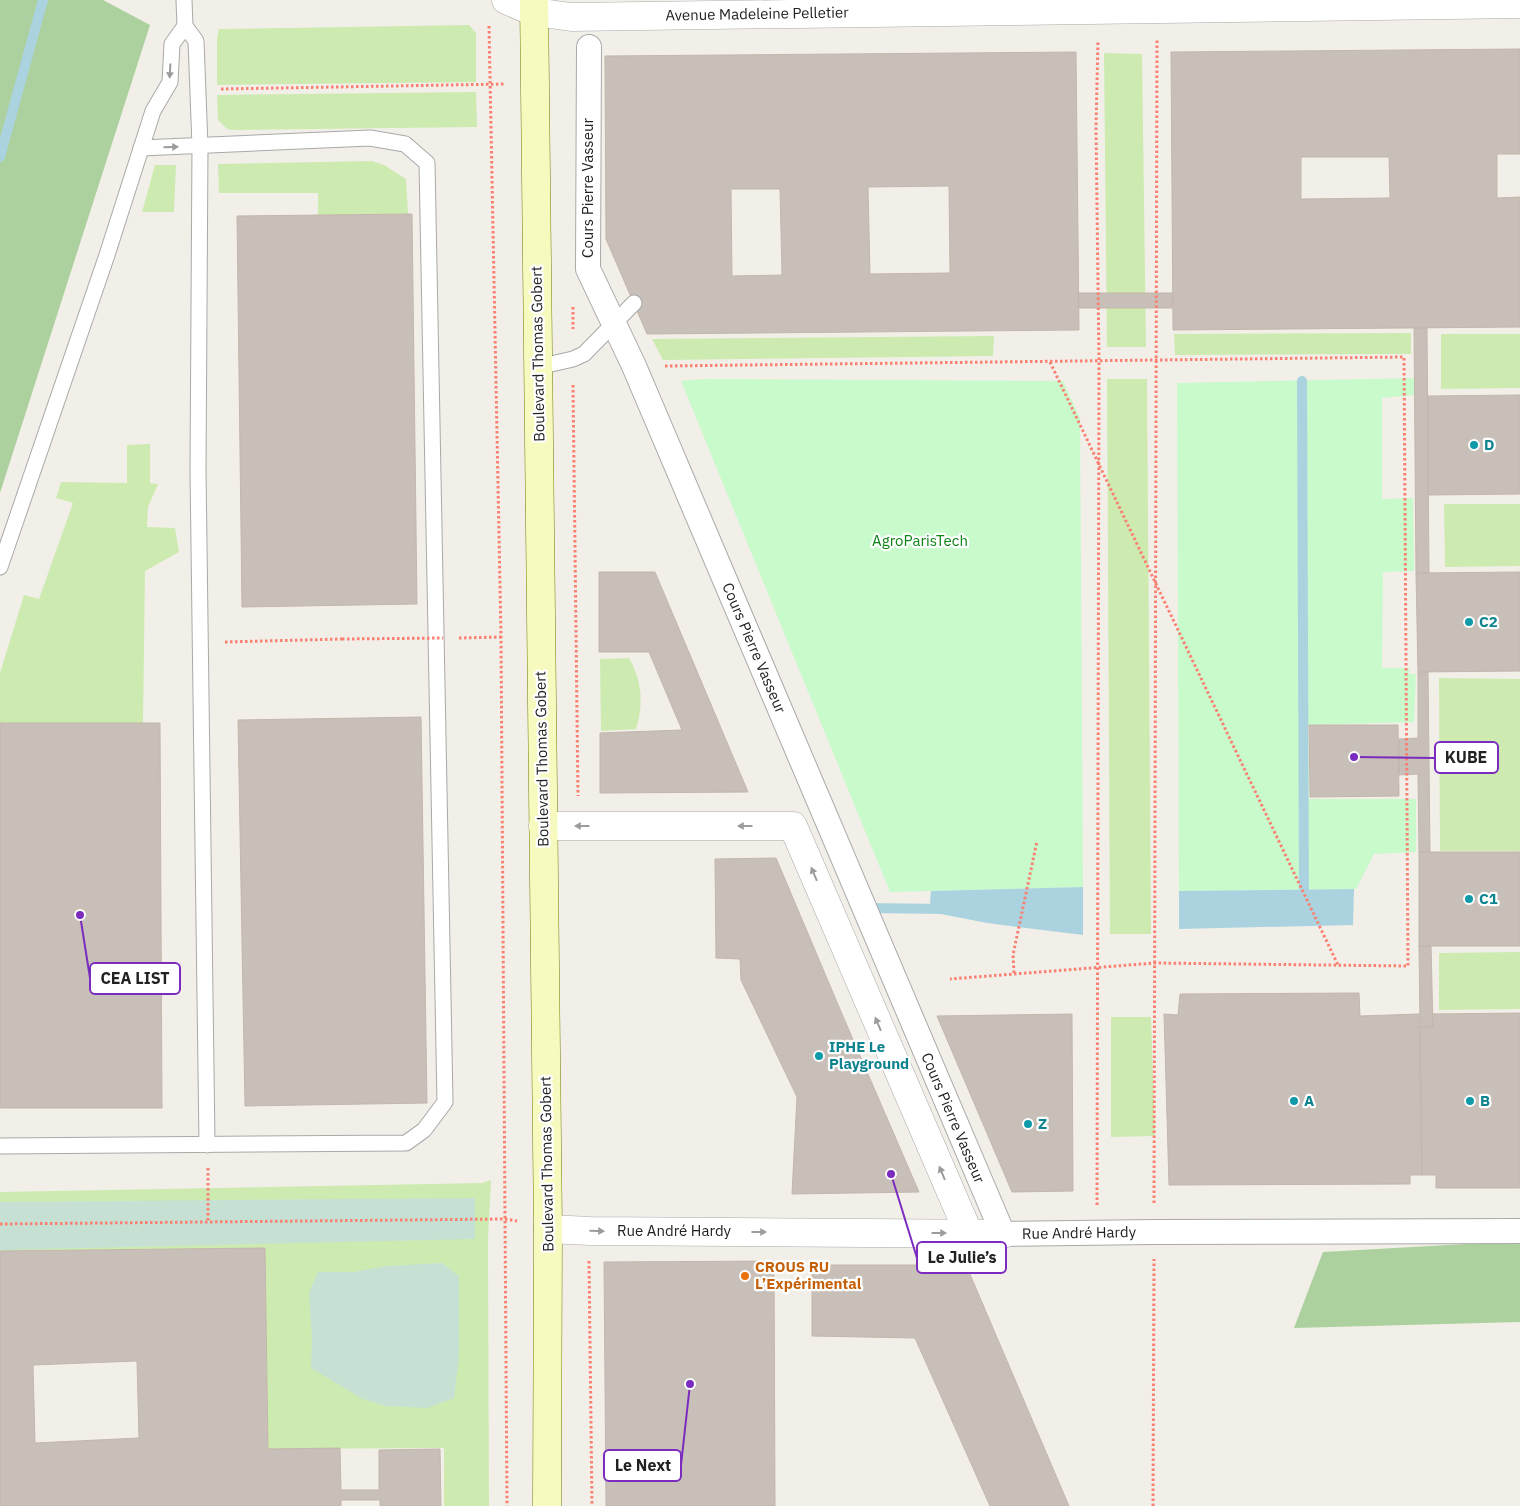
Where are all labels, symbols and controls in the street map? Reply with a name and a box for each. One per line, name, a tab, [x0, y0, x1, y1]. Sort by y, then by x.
street label: Avenue Madeleine Pelletier	[665, 2, 849, 25]
one-way arrow	[166, 63, 174, 79]
street label: Cours Pierre Vasseur	[578, 118, 597, 258]
one-way arrow	[163, 143, 179, 151]
street label: Boulevard Thomas Gobert	[526, 266, 549, 442]
place label: D	[1484, 435, 1494, 454]
marker: D	[1468, 439, 1480, 451]
park label: AgroParisTech	[872, 531, 968, 550]
street label: Cours Pierre Vasseur	[718, 580, 791, 716]
place label: C2	[1479, 612, 1498, 631]
marker: C2	[1463, 616, 1475, 628]
street label: Boulevard Thomas Gobert	[530, 671, 553, 847]
callout: KUBE	[1435, 742, 1498, 773]
text: KUBE	[1445, 747, 1487, 767]
one-way arrow	[574, 822, 590, 830]
one-way arrow	[736, 822, 752, 830]
one-way arrow	[810, 867, 818, 881]
place label: C1	[1479, 889, 1498, 908]
marker: C1	[1463, 893, 1475, 905]
callout: CEA LIST	[90, 963, 180, 994]
text: CEA LIST	[100, 968, 170, 988]
one-way arrow	[874, 1016, 882, 1031]
place label: IPHE Le Playground	[829, 1037, 909, 1073]
marker: IPHE Le Playground	[813, 1050, 825, 1062]
street label: Cours Pierre Vasseur	[917, 1050, 990, 1186]
street label: Boulevard Thomas Gobert	[535, 1076, 558, 1252]
place label: A	[1304, 1091, 1314, 1110]
place label: B	[1480, 1091, 1490, 1110]
marker: A	[1288, 1095, 1300, 1107]
marker: B	[1464, 1095, 1476, 1107]
place label: Z	[1038, 1114, 1047, 1133]
marker: Z	[1022, 1118, 1034, 1130]
one-way arrow	[938, 1166, 946, 1180]
street label: Rue André Hardy	[617, 1221, 732, 1240]
street label: Rue André Hardy	[1022, 1222, 1137, 1243]
one-way arrow	[589, 1227, 605, 1235]
one-way arrow	[751, 1228, 767, 1236]
one-way arrow	[931, 1230, 947, 1238]
callout: Le Julie’s	[917, 1242, 1006, 1273]
text: Le Julie’s	[927, 1247, 997, 1267]
place label: CROUS RU L’Expérimental	[755, 1257, 862, 1293]
marker: CROUS RU L’Expérimental	[739, 1270, 751, 1282]
callout: Le Next	[604, 1450, 681, 1481]
text: Le Next	[615, 1455, 671, 1475]

